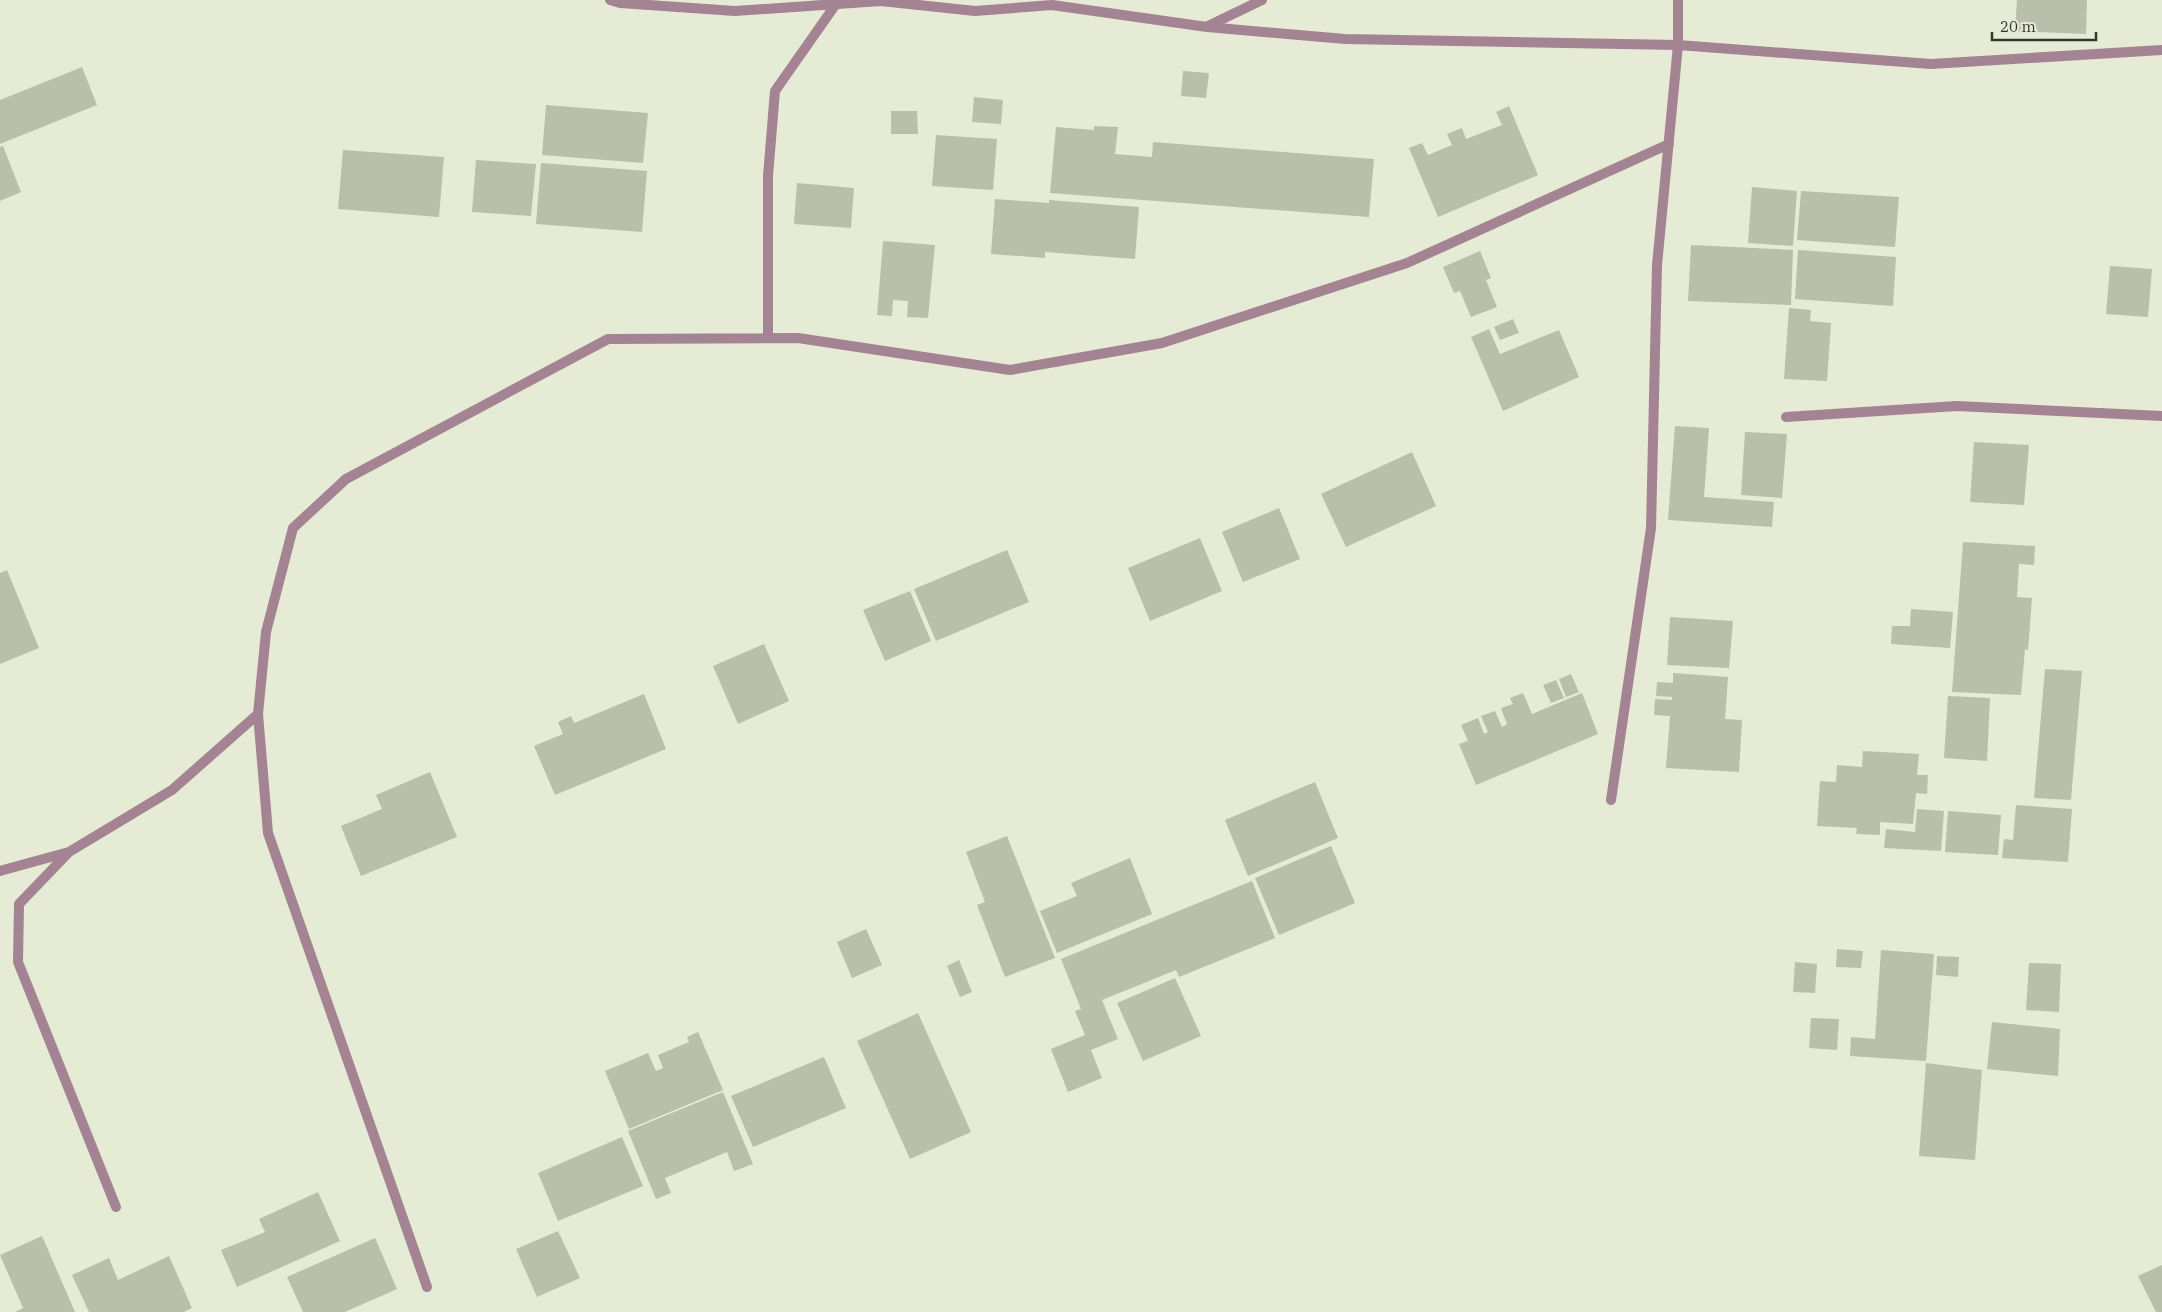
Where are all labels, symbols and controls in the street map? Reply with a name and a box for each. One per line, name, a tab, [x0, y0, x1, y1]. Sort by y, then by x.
scale bar	[1992, 10, 2096, 42]
text: 20 m	[2000, 17, 2036, 36]

